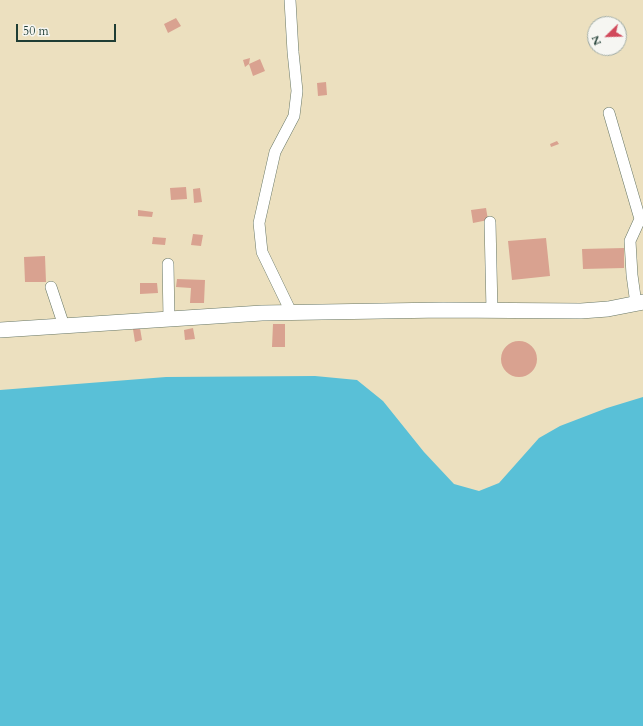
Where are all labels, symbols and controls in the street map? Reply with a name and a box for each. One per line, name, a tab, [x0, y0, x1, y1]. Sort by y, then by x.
scale bar	[18, 16, 118, 42]
north arrow	[587, 16, 627, 56]
text: 50 m	[23, 23, 49, 39]
text: N	[588, 33, 605, 48]

